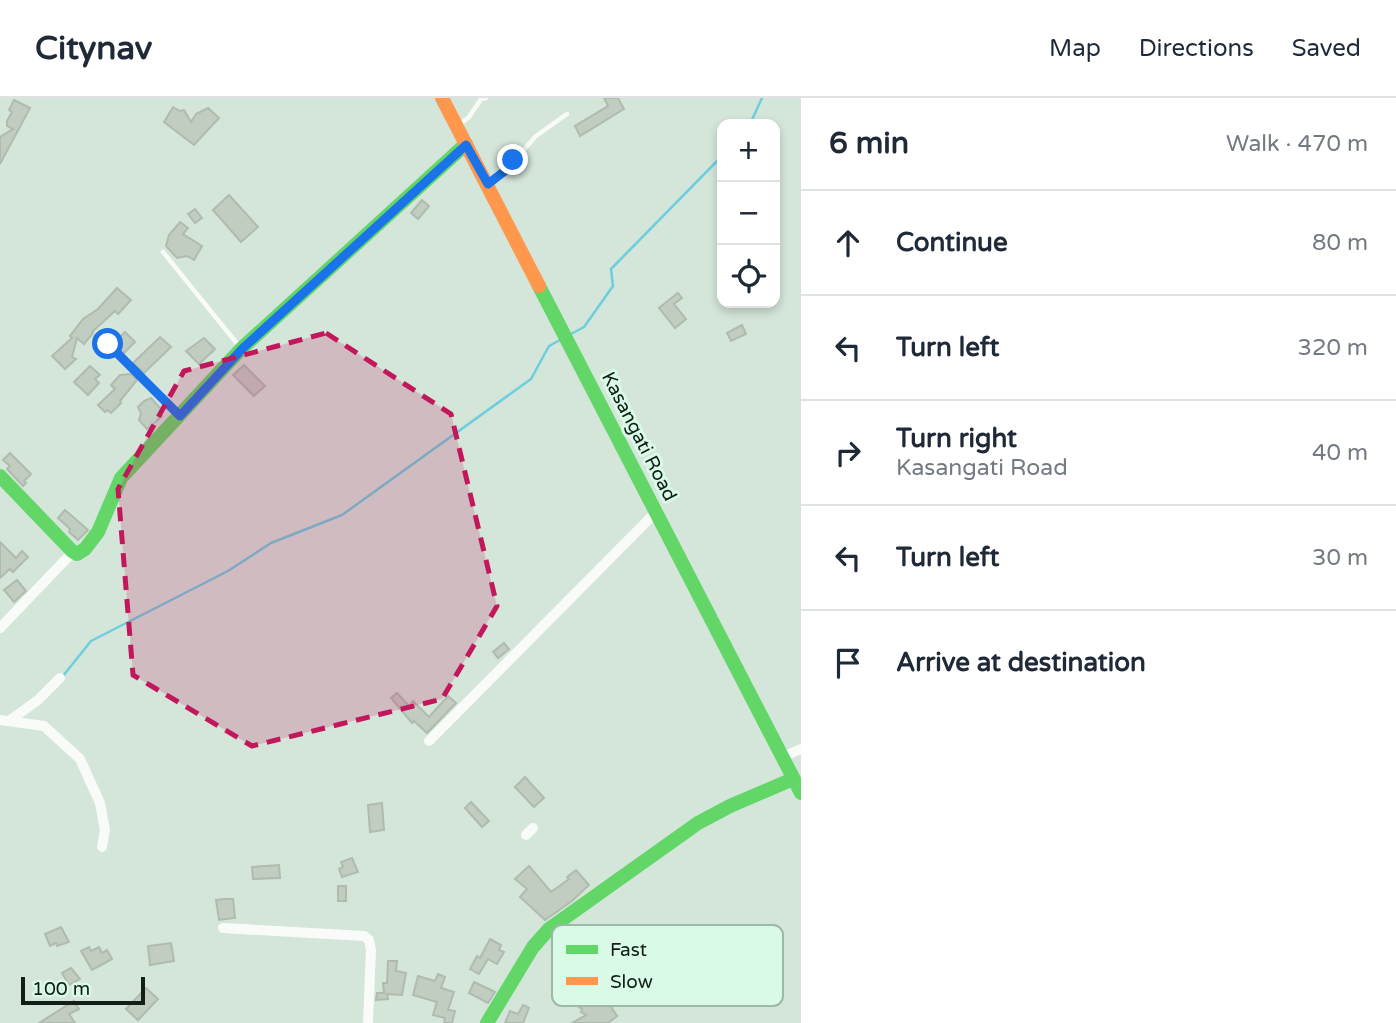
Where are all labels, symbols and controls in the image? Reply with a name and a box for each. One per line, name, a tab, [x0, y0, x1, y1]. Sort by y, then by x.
text: Citynav	[35, 29, 152, 68]
text: Map	[1049, 34, 1101, 63]
text: Directions	[1139, 34, 1254, 63]
text: Saved	[1292, 34, 1361, 63]
map controls	[717, 119, 780, 308]
button: +	[717, 119, 780, 182]
text: 6 min	[829, 125, 909, 162]
text: Walk · 470 m	[1226, 130, 1368, 158]
route end	[497, 144, 528, 175]
button: −	[717, 182, 780, 245]
icon: ahead	[829, 224, 867, 262]
text: Continue	[896, 227, 1008, 258]
text: 80 m	[1312, 229, 1368, 257]
button: locate	[717, 245, 780, 308]
route start	[92, 328, 123, 359]
icon: left	[829, 329, 867, 367]
text: Turn left	[896, 332, 999, 363]
text: 320 m	[1298, 334, 1368, 362]
street label: Kasangati Road	[597, 368, 681, 505]
text: Turn right	[896, 423, 1017, 454]
icon: right	[829, 434, 867, 472]
text: 40 m	[1312, 439, 1368, 467]
text: Kasangati Road	[896, 454, 1068, 482]
icon: left	[829, 539, 867, 577]
text: Turn left	[896, 542, 999, 573]
text: 30 m	[1312, 544, 1368, 572]
icon: arrive	[829, 644, 867, 682]
text: Arrive at destination	[896, 647, 1146, 678]
legend	[552, 925, 783, 1006]
text: Fast	[610, 939, 647, 961]
text: Slow	[610, 971, 653, 993]
scale bar	[21, 974, 145, 1006]
text: 100 m	[32, 978, 90, 1000]

